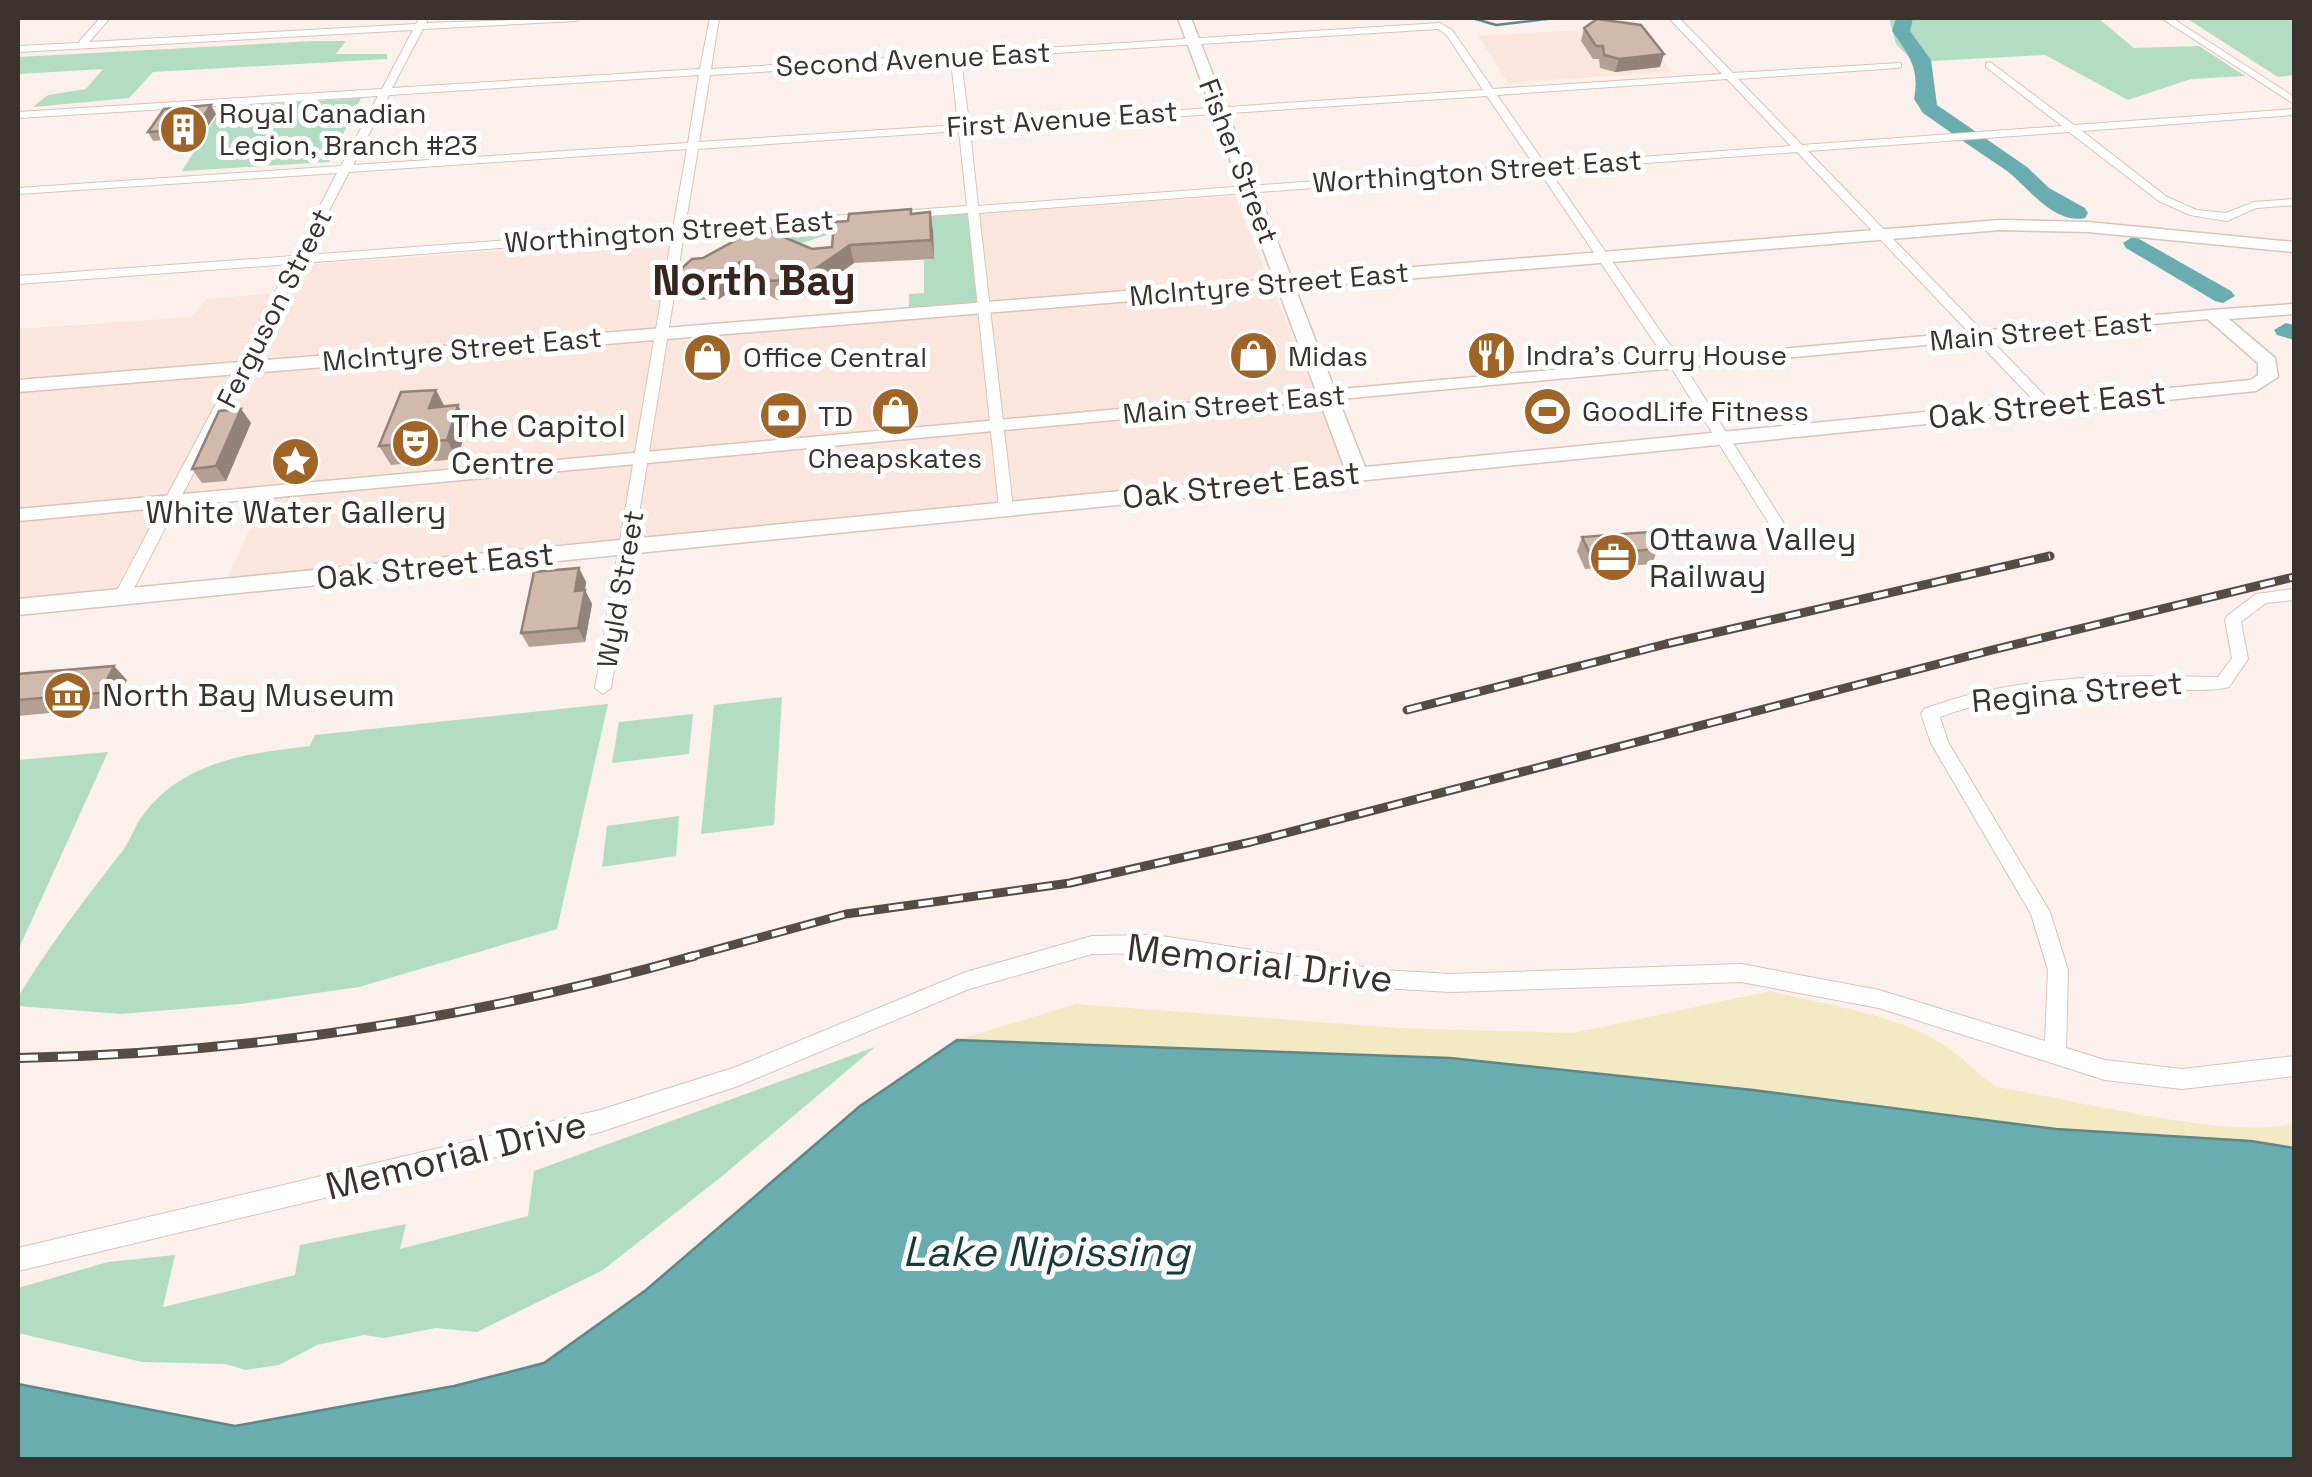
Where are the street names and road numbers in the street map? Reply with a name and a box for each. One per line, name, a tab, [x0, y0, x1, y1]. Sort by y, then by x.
street label: Second Avenue East	[775, 34, 1051, 84]
street label: Fisher Street	[1191, 73, 1287, 249]
street label: First Avenue East	[945, 93, 1179, 145]
street label: Worthington Street East	[1311, 142, 1643, 200]
street label: Ferguson Street	[208, 202, 340, 414]
street label: Worthington Street East	[503, 202, 835, 260]
street label: McIntyre Street East	[1128, 254, 1410, 314]
street label: Main Street East	[1928, 303, 2154, 359]
street label: McIntyre Street East	[321, 319, 603, 379]
street label: Oak Street East	[1926, 373, 2168, 437]
street label: Main Street East	[1121, 376, 1347, 432]
street label: Oak Street East	[1120, 453, 1362, 517]
street label: Wyld Street	[588, 507, 652, 671]
street label: Oak Street East	[314, 534, 556, 598]
street label: Regina Street	[1970, 663, 2184, 721]
street label: Memorial Drive	[1125, 923, 1395, 1003]
street label: Memorial Drive	[321, 1099, 591, 1211]

